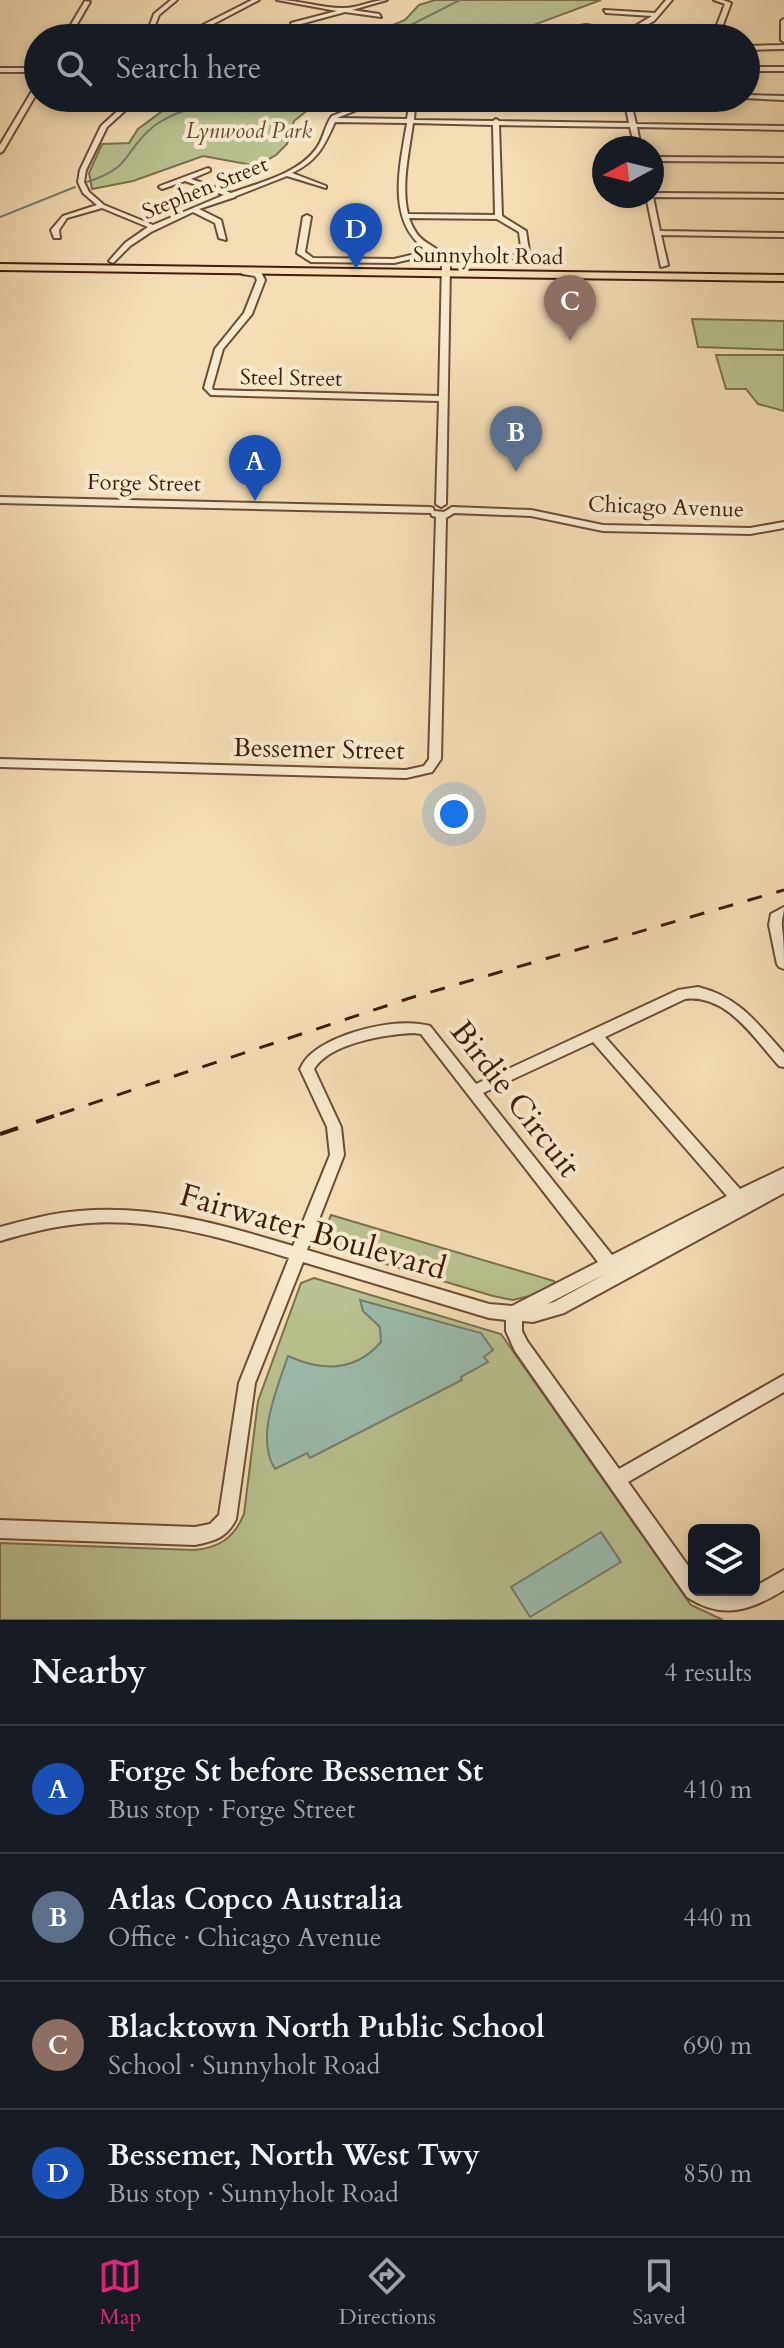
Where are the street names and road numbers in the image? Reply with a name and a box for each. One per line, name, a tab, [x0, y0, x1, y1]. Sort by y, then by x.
street label: Stephen Street	[138, 149, 272, 227]
street label: Sunnyholt Road	[412, 240, 564, 272]
street label: Steel Street	[240, 362, 342, 394]
street label: Forge Street	[87, 467, 201, 499]
street label: Chicago Avenue	[587, 489, 745, 525]
street label: Bessemer Street	[233, 730, 405, 768]
street label: Birdie Circuit	[440, 1011, 590, 1187]
street label: Fairwater Boulevard	[175, 1173, 451, 1291]

